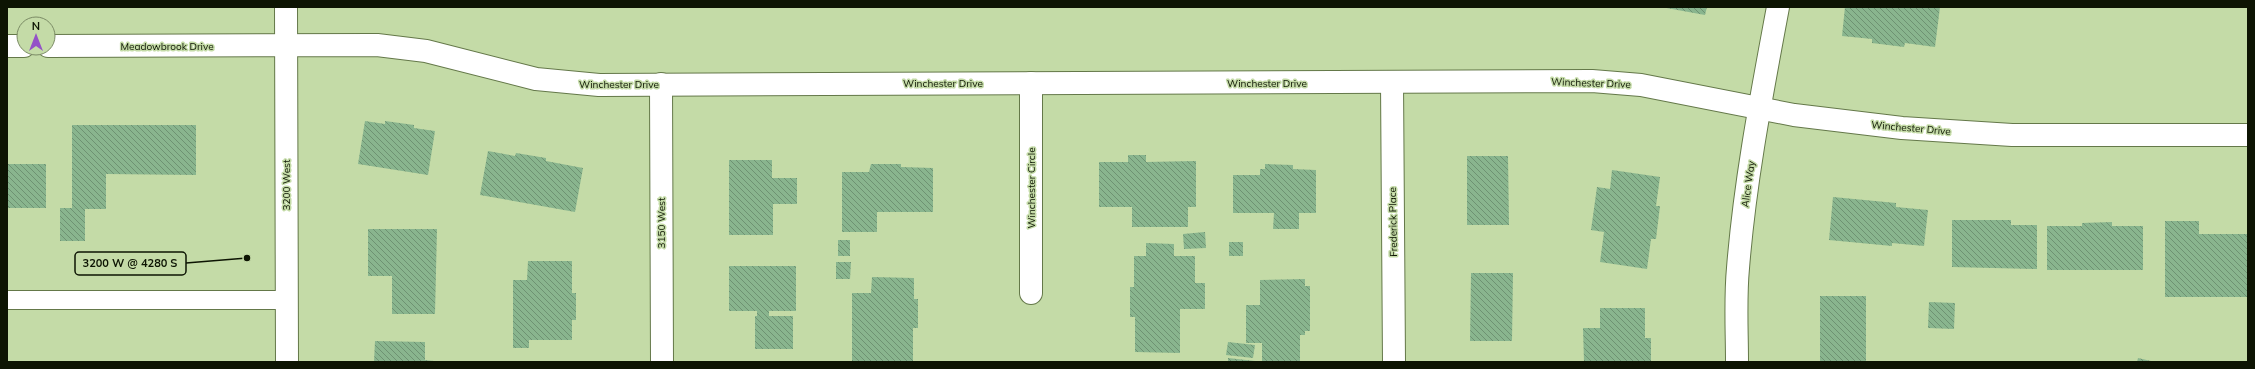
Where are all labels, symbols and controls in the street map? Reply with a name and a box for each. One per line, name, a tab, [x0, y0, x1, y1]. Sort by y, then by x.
north arrow	[16, 16, 56, 56]
text: N	[32, 19, 40, 33]
street label: Meadowbrook Drive	[120, 40, 214, 53]
street label: Winchester Drive	[1551, 75, 1631, 91]
street label: Winchester Drive	[903, 77, 983, 90]
street label: Winchester Drive	[1227, 77, 1307, 90]
street label: Winchester Drive	[579, 78, 659, 91]
street label: Winchester Drive	[1871, 118, 1951, 138]
street label: Winchester Circle	[1025, 147, 1038, 229]
street label: 3200 West	[280, 159, 293, 211]
street label: Alice Way	[1738, 159, 1758, 208]
street label: Frederick Place	[1386, 187, 1400, 257]
street label: 3150 West	[655, 197, 668, 249]
callout: 3200 W @ 4280 S	[75, 252, 186, 275]
text: 3200 W @ 4280 S	[83, 256, 177, 270]

